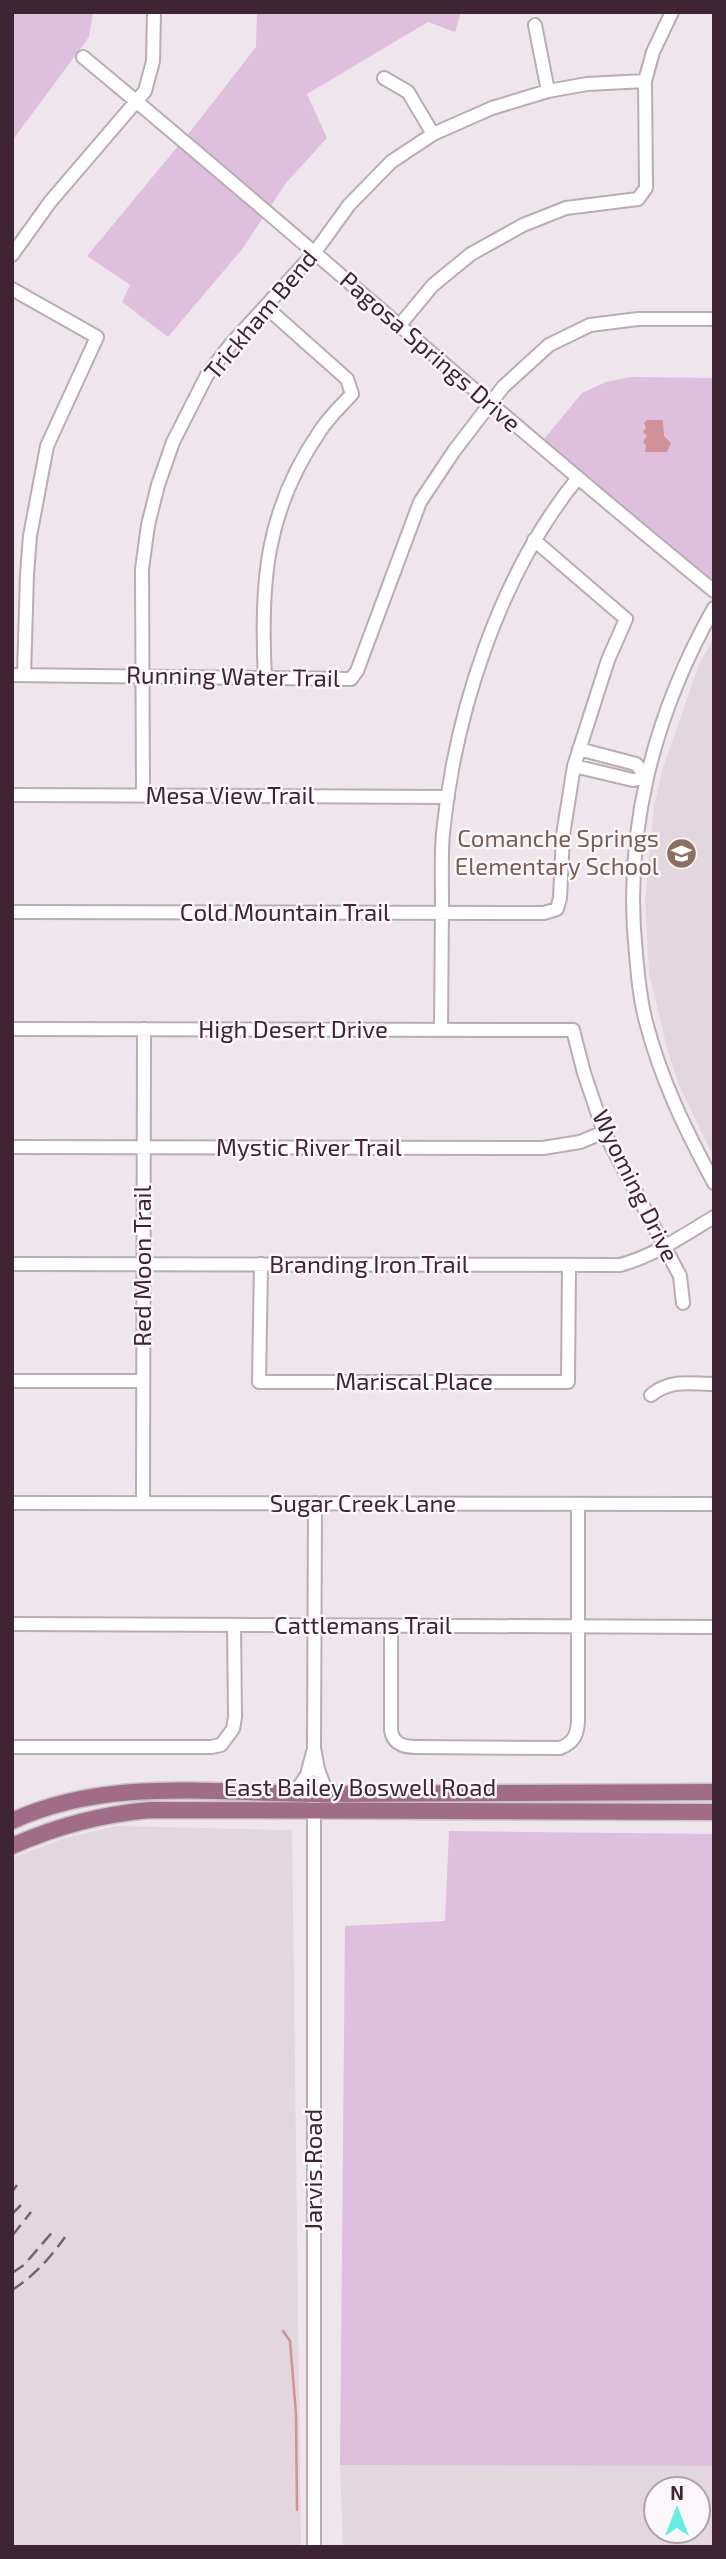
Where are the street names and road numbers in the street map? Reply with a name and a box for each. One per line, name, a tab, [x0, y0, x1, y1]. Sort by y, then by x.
street label: Trickham Bend	[197, 243, 322, 385]
street label: Pagosa Springs Drive	[335, 265, 527, 437]
street label: Running Water Trail	[126, 659, 340, 692]
street label: Mesa View Trail	[145, 780, 315, 809]
street label: Cold Mountain Trail	[180, 897, 390, 926]
street label: High Desert Drive	[198, 1014, 388, 1043]
street label: Wyoming Drive	[587, 1105, 686, 1266]
street label: Mystic River Trail	[216, 1132, 402, 1161]
street label: Red Moon Trail	[127, 1185, 156, 1347]
street label: Branding Iron Trail	[269, 1249, 469, 1278]
street label: Mariscal Place	[335, 1366, 493, 1395]
street label: Sugar Creek Lane	[270, 1488, 456, 1517]
street label: Cattlemans Trail	[274, 1610, 452, 1639]
street label: East Bailey Boswell Road	[224, 1772, 496, 1801]
street label: Jarvis Road	[298, 2109, 327, 2231]

